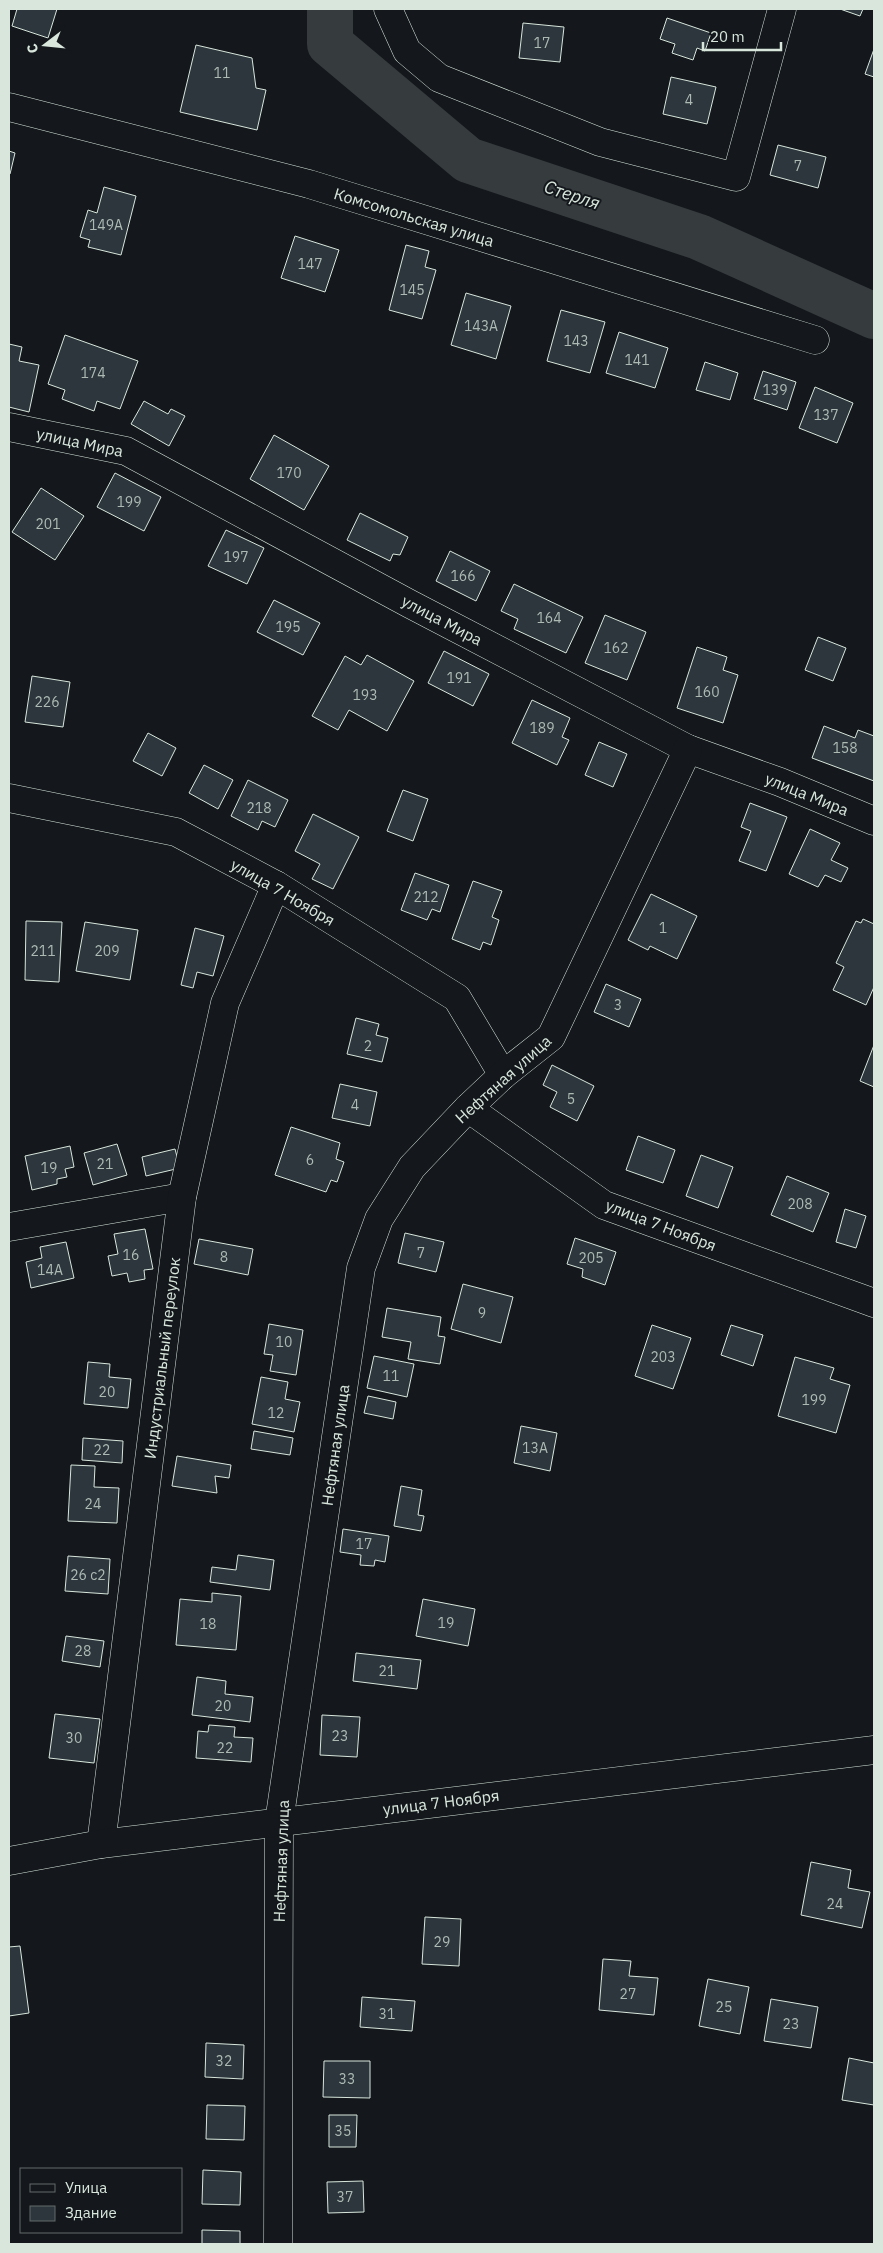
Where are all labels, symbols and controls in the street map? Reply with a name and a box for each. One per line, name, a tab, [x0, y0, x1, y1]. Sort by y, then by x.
north arrow	[20, 20, 70, 70]
scale bar	[703, 20, 780, 52]
text: 20 m	[710, 27, 745, 46]
house number: 17	[534, 34, 550, 52]
text: С	[23, 42, 42, 55]
house number: 11	[214, 64, 230, 82]
house number: 4	[685, 91, 693, 109]
house number: 7	[794, 157, 802, 175]
water label: Стерля	[541, 175, 603, 214]
street label: Комсомольская улица	[331, 183, 497, 251]
house number: 149А	[89, 216, 123, 234]
house number: 147	[297, 255, 323, 273]
house number: 145	[399, 281, 425, 299]
house number: 143А	[464, 317, 498, 335]
house number: 143	[563, 332, 589, 350]
house number: 141	[624, 351, 650, 369]
house number: 174	[80, 364, 106, 382]
house number: 139	[762, 381, 788, 399]
house number: 137	[813, 406, 839, 424]
street label: улица Мира	[35, 423, 126, 461]
house number: 170	[276, 464, 302, 482]
house number: 199	[116, 493, 142, 511]
house number: 201	[35, 515, 61, 533]
house number: 197	[223, 548, 249, 566]
house number: 166	[450, 567, 476, 585]
street label: улица Мира	[398, 590, 486, 650]
house number: 164	[536, 609, 562, 627]
house number: 195	[275, 618, 301, 636]
house number: 162	[603, 639, 629, 657]
house number: 191	[446, 669, 472, 687]
house number: 160	[694, 683, 720, 701]
house number: 193	[352, 686, 378, 704]
house number: 226	[34, 693, 60, 711]
house number: 189	[529, 719, 555, 737]
house number: 158	[832, 739, 858, 757]
street label: улица Мира	[762, 768, 852, 820]
house number: 218	[246, 799, 272, 817]
street label: улица 7 Ноября	[227, 854, 339, 930]
house number: 212	[413, 888, 439, 906]
house number: 1	[659, 919, 667, 937]
house number: 211	[30, 942, 56, 960]
house number: 209	[94, 942, 120, 960]
house number: 3	[614, 996, 622, 1014]
street label: Нефтяная улица	[451, 1030, 556, 1127]
house number: 2	[364, 1037, 372, 1055]
house number: 5	[567, 1090, 575, 1108]
house number: 4	[351, 1096, 359, 1114]
house number: 6	[306, 1151, 314, 1169]
house number: 21	[97, 1155, 113, 1173]
house number: 19	[41, 1159, 57, 1177]
street label: улица 7 Ноября	[603, 1195, 719, 1255]
house number: 208	[787, 1195, 813, 1213]
house number: 7	[417, 1244, 425, 1262]
house number: 16	[123, 1246, 139, 1264]
house number: 8	[220, 1248, 228, 1266]
house number: 205	[578, 1249, 604, 1267]
street label: Индустриальный переулок	[140, 1256, 184, 1460]
house number: 14А	[37, 1261, 63, 1279]
house number: 9	[478, 1304, 486, 1322]
house number: 10	[276, 1333, 292, 1351]
house number: 203	[650, 1348, 676, 1366]
house number: 11	[383, 1367, 399, 1385]
house number: 20	[99, 1383, 115, 1401]
street label: Нефтяная улица	[317, 1383, 353, 1507]
house number: 199	[801, 1391, 827, 1409]
house number: 12	[268, 1404, 284, 1422]
house number: 13А	[522, 1439, 548, 1457]
house number: 22	[94, 1441, 110, 1459]
house number: 24	[85, 1495, 101, 1513]
house number: 17	[356, 1535, 372, 1553]
house number: 26 с2	[70, 1566, 106, 1584]
house number: 19	[438, 1614, 454, 1632]
house number: 18	[200, 1615, 216, 1633]
house number: 28	[75, 1642, 91, 1660]
house number: 21	[379, 1662, 395, 1680]
house number: 20	[215, 1697, 231, 1715]
house number: 23	[332, 1727, 348, 1745]
house number: 30	[66, 1729, 82, 1747]
house number: 22	[217, 1739, 233, 1757]
street label: улица 7 Ноября	[382, 1785, 500, 1819]
street label: Нефтяная улица	[269, 1799, 293, 1923]
house number: 24	[827, 1895, 843, 1913]
house number: 29	[434, 1933, 450, 1951]
house number: 27	[620, 1985, 636, 2003]
house number: 25	[716, 1998, 732, 2016]
house number: 31	[379, 2005, 395, 2023]
house number: 23	[783, 2015, 799, 2033]
house number: 32	[216, 2052, 232, 2070]
house number: 33	[339, 2070, 355, 2088]
house number: 35	[335, 2122, 351, 2140]
legend	[20, 2168, 182, 2233]
text: Улица	[65, 2178, 107, 2197]
house number: 37	[337, 2188, 353, 2206]
text: Здание	[65, 2203, 117, 2222]

